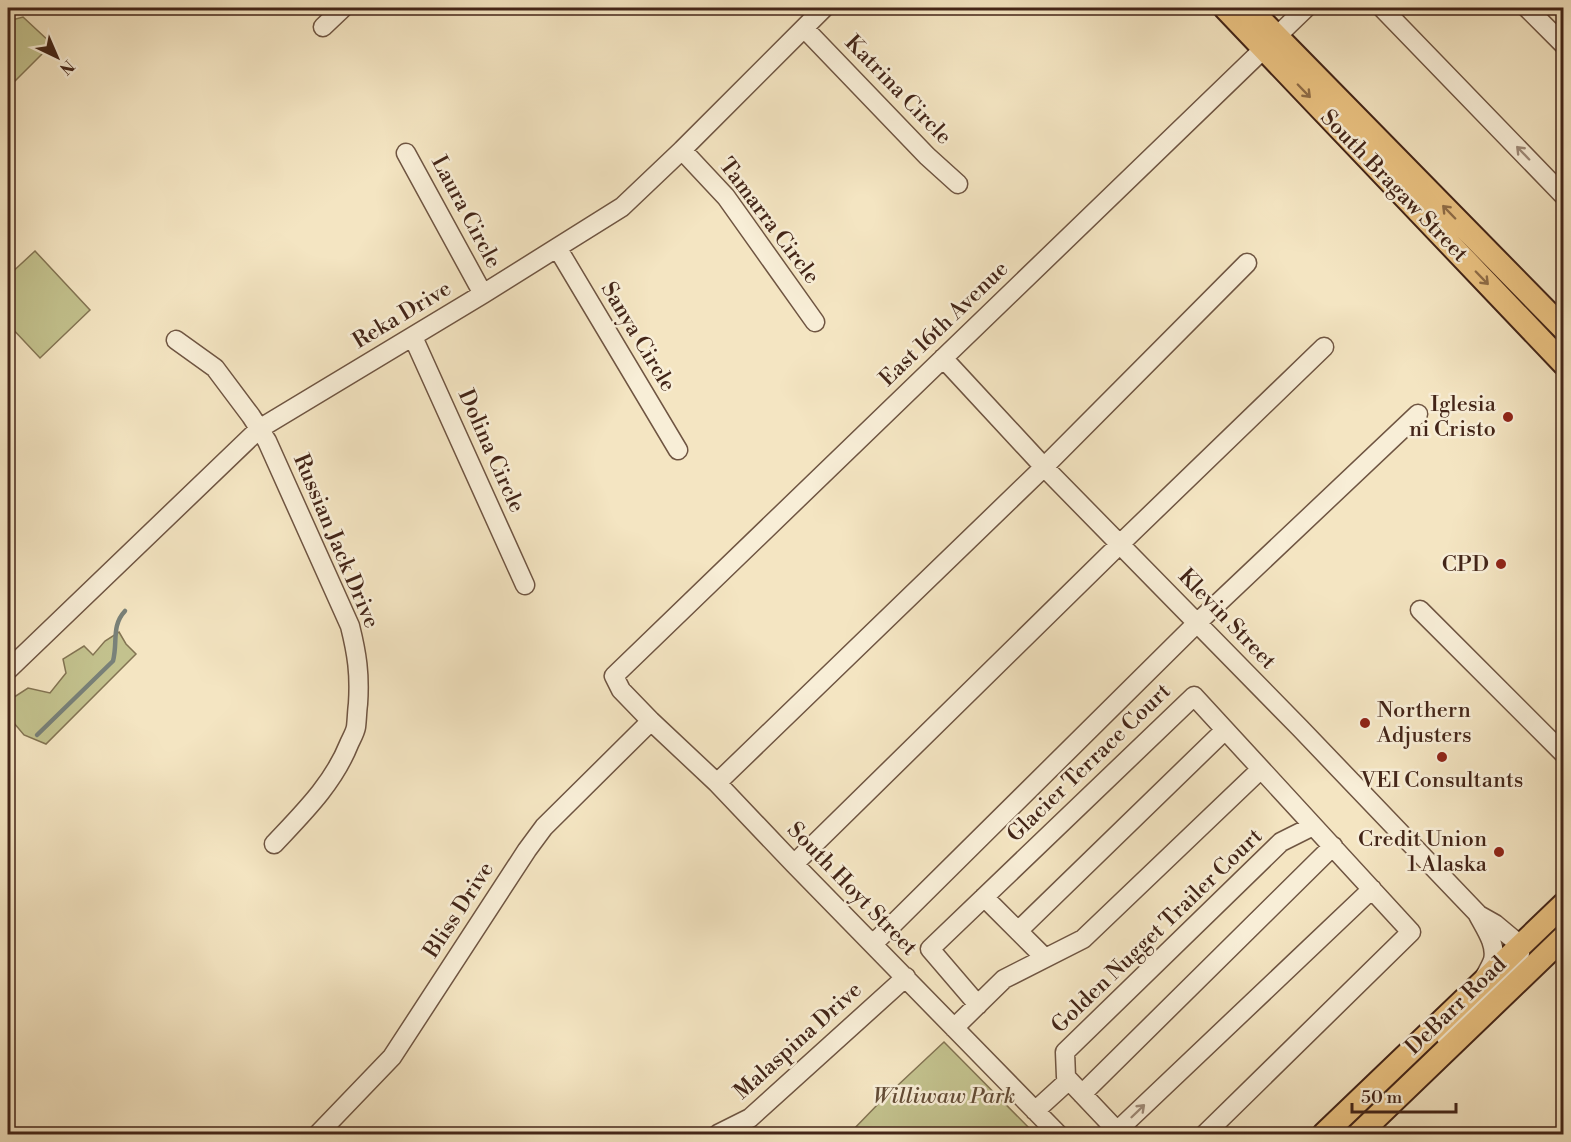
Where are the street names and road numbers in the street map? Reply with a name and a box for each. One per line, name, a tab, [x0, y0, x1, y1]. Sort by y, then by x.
street label: Katrina Circle	[839, 30, 957, 150]
street label: South Bragaw Street	[1314, 104, 1474, 268]
street label: Laura Circle	[425, 151, 507, 273]
street label: Tamarra Circle	[713, 153, 825, 289]
street label: East 16th Avenue	[874, 256, 1014, 392]
street label: Reka Drive	[348, 275, 456, 355]
street label: Sanya Circle	[595, 277, 681, 397]
street label: Dolina Circle	[452, 385, 530, 517]
street label: Russian Jack Drive	[287, 450, 385, 632]
street label: Klevin Street	[1172, 563, 1282, 675]
street label: Glacier Terrace Court	[1002, 678, 1177, 848]
street label: South Hoyt Street	[781, 816, 923, 962]
street label: Golden Nugget Trailer Court	[1046, 823, 1268, 1039]
street label: Bliss Drive	[417, 857, 500, 964]
street label: DeBarr Road	[1400, 951, 1512, 1061]
street label: Malaspina Drive	[729, 977, 867, 1105]

